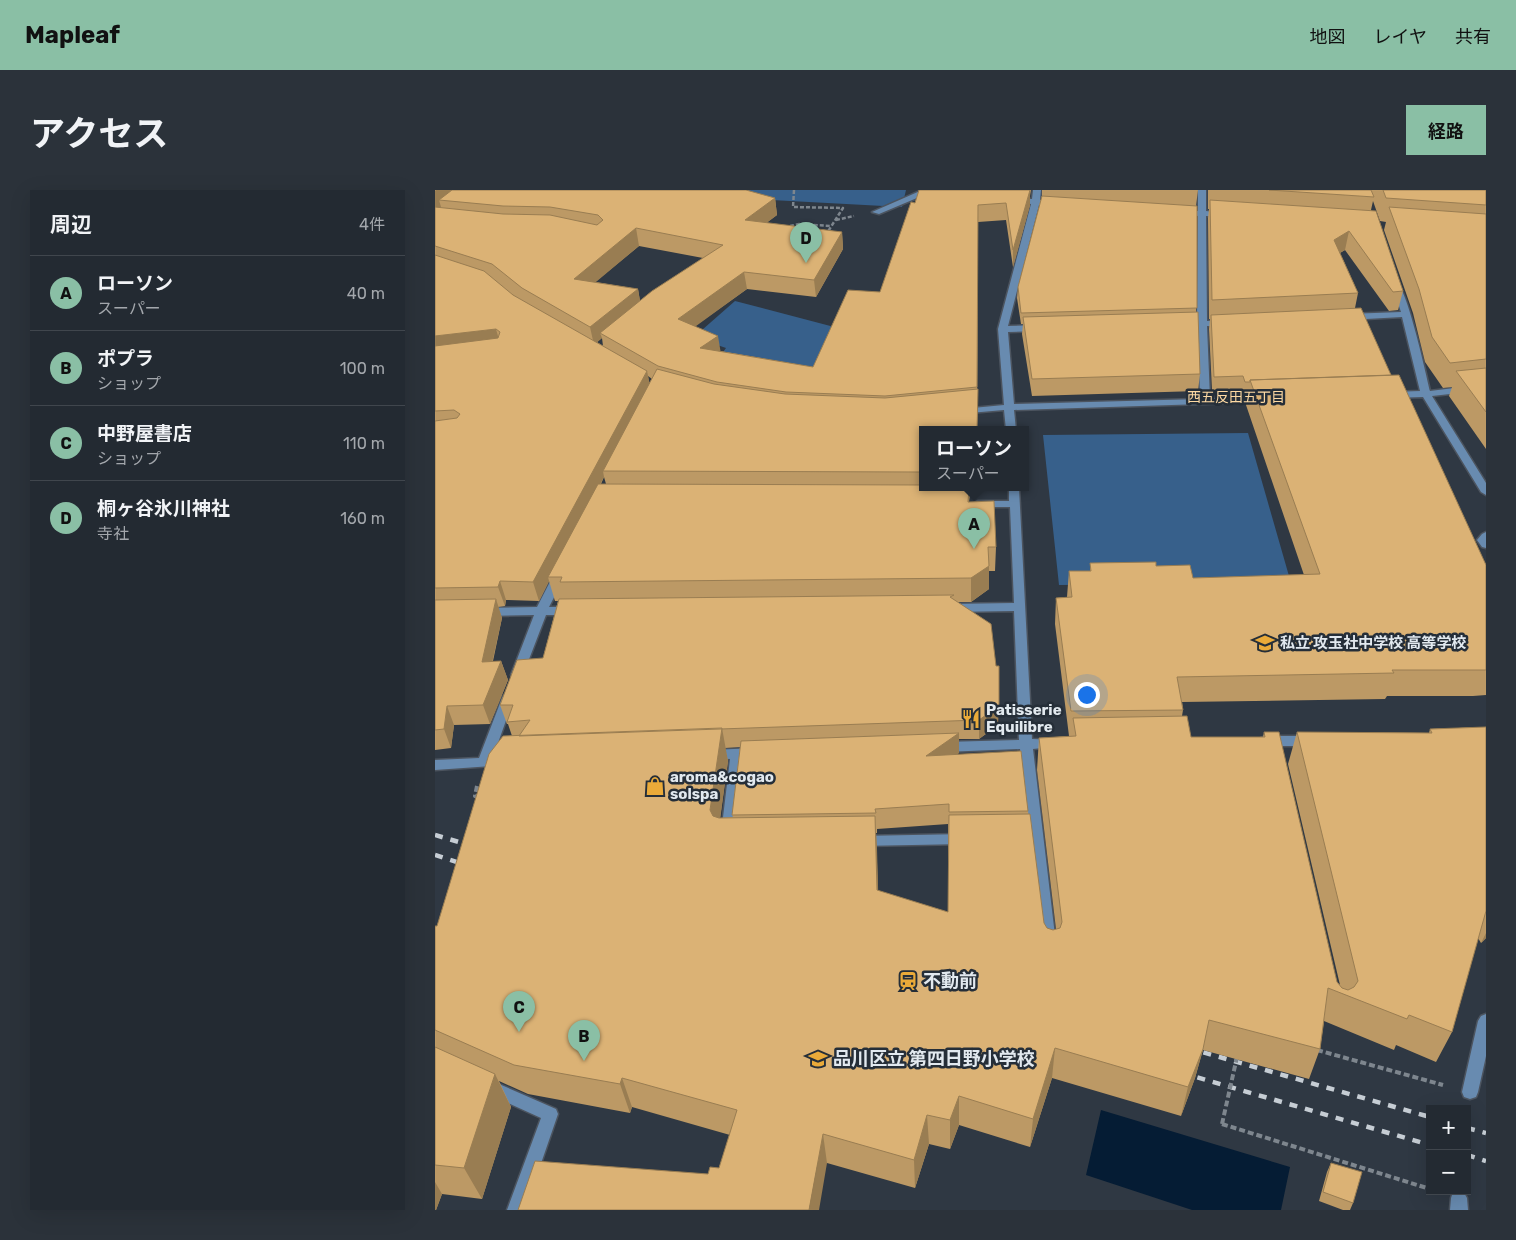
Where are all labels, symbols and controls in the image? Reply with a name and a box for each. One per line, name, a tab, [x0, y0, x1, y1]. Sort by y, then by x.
text: Mapleaf	[25, 21, 120, 49]
text: 地図	[1310, 26, 1346, 48]
text: レイヤ	[1374, 26, 1427, 48]
text: 共有	[1455, 26, 1491, 48]
button: 経路	[1406, 105, 1486, 155]
text: アクセス	[30, 113, 168, 155]
text: 周辺	[50, 212, 92, 237]
text: 4件	[359, 215, 385, 234]
pin: D	[790, 222, 822, 263]
text: ローソン	[97, 272, 173, 295]
text: A	[60, 284, 72, 303]
text: 40 m	[347, 284, 385, 303]
text: スーパー	[97, 299, 161, 318]
text: ポプラ	[97, 347, 154, 370]
text: B	[60, 359, 72, 378]
text: 100 m	[340, 359, 385, 378]
text: ショップ	[97, 374, 161, 393]
district label: 西五反田五丁目	[1187, 389, 1285, 406]
text: 中野屋書店	[97, 422, 192, 445]
popup	[919, 426, 1029, 491]
text: C	[60, 434, 72, 453]
text: 110 m	[343, 434, 385, 453]
text: ローソン	[936, 437, 1012, 460]
text: ショップ	[97, 449, 161, 468]
text: スーパー	[936, 464, 1000, 483]
text: 桐ヶ谷氷川神社	[97, 497, 230, 520]
pin: A	[958, 508, 990, 549]
text: D	[60, 509, 72, 528]
text: 160 m	[340, 509, 385, 528]
text: 寺社	[97, 524, 129, 543]
school or university icon: 私立 攻玉社中学校 高等学校	[1254, 632, 1276, 654]
place label: 私立 攻玉社中学校 高等学校	[1280, 634, 1466, 652]
your location	[1074, 682, 1100, 708]
place label: Patisserie Equilibre	[986, 701, 1062, 736]
restaurant icon: Patisserie Equilibre	[960, 708, 982, 730]
place label: aroma&cogao solspa	[670, 768, 774, 803]
shop icon: aroma&cogao solspa	[644, 775, 666, 797]
station icon: 不動前	[897, 970, 919, 992]
place label: 不動前	[923, 970, 977, 992]
pin: C	[503, 991, 535, 1032]
pin: B	[568, 1020, 600, 1061]
school or university icon: 品川区立 第四日野小学校	[807, 1048, 829, 1070]
place label: 品川区立 第四日野小学校	[833, 1048, 1035, 1070]
map controls	[1426, 1105, 1471, 1195]
button: +	[1426, 1105, 1471, 1150]
button: −	[1426, 1150, 1471, 1195]

